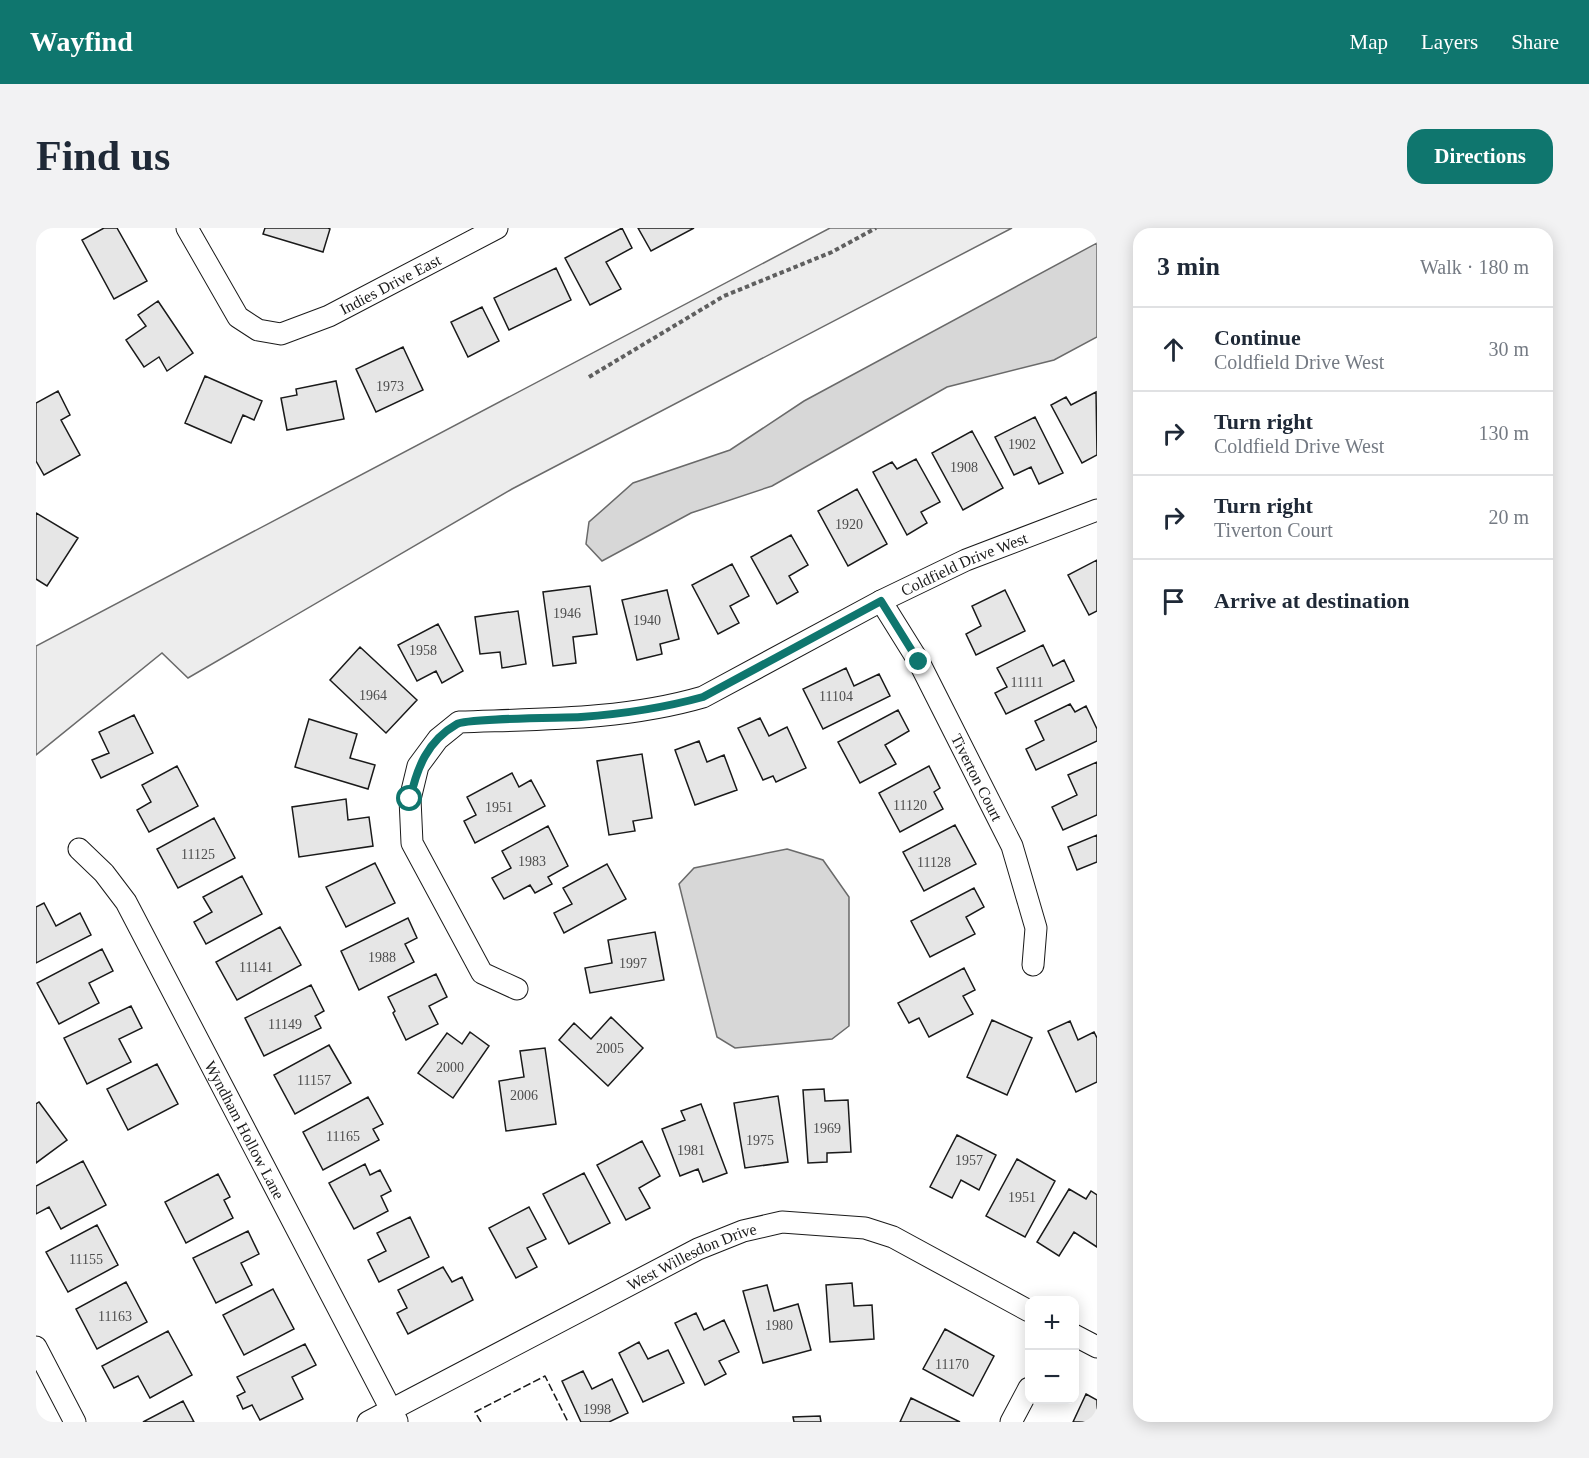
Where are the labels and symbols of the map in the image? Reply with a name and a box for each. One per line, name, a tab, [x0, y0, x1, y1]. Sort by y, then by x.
street label: Indies Drive East	[337, 251, 444, 318]
house number: 1973	[376, 379, 404, 394]
house number: 1902	[1008, 437, 1036, 452]
house number: 1908	[950, 460, 978, 475]
house number: 1920	[835, 517, 863, 532]
street label: Coldfield Drive West	[898, 529, 1030, 599]
house number: 1946	[553, 606, 581, 621]
house number: 1940	[633, 613, 661, 628]
house number: 1958	[409, 643, 437, 658]
route end	[905, 648, 931, 674]
house number: 11111	[1011, 675, 1043, 690]
house number: 1964	[359, 688, 387, 703]
house number: 11104	[819, 689, 853, 704]
street label: Tiverton Court	[948, 731, 1006, 824]
route start	[396, 785, 422, 811]
house number: 11120	[893, 798, 927, 813]
house number: 1951	[485, 800, 513, 815]
house number: 11125	[181, 847, 215, 862]
house number: 1983	[518, 854, 546, 869]
house number: 11128	[917, 855, 951, 870]
house number: 1988	[368, 950, 396, 965]
house number: 1997	[619, 956, 647, 971]
house number: 11141	[239, 960, 273, 975]
house number: 11149	[268, 1017, 302, 1032]
house number: 2005	[596, 1041, 624, 1056]
street label: Wyndham Hollow Lane	[201, 1058, 288, 1202]
house number: 2000	[436, 1060, 464, 1075]
house number: 11157	[297, 1073, 331, 1088]
house number: 2006	[510, 1088, 538, 1103]
house number: 1969	[813, 1121, 841, 1136]
house number: 11165	[326, 1129, 360, 1144]
house number: 1975	[746, 1133, 774, 1148]
house number: 1981	[677, 1143, 705, 1158]
house number: 1957	[955, 1153, 983, 1168]
house number: 1951	[1008, 1190, 1036, 1205]
street label: West Willesdon Drive	[624, 1220, 758, 1294]
house number: 11155	[69, 1252, 103, 1267]
house number: 11163	[98, 1309, 132, 1324]
house number: 1980	[765, 1318, 793, 1333]
house number: 11170	[935, 1357, 969, 1372]
house number: 1998	[583, 1402, 611, 1417]

